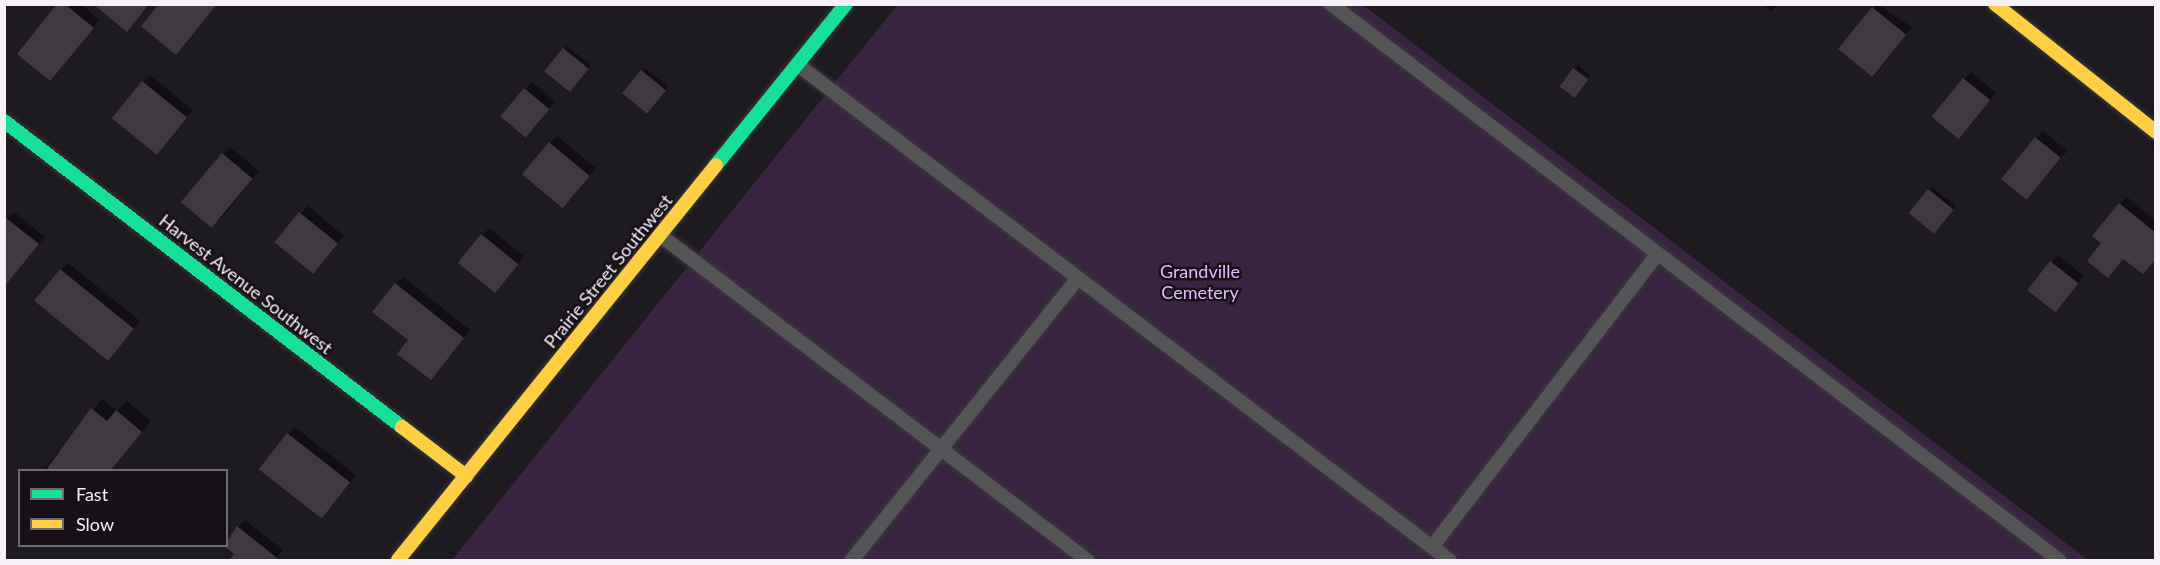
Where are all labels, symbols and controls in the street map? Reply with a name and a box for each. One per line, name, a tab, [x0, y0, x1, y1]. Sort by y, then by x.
street label: Prairie Street Southwest	[539, 190, 677, 352]
street label: Harvest Avenue Southwest	[155, 209, 337, 359]
park label: Grandville Cemetery	[1160, 261, 1240, 304]
legend	[18, 469, 228, 547]
text: Fast	[76, 483, 108, 505]
text: Slow	[76, 513, 114, 535]

